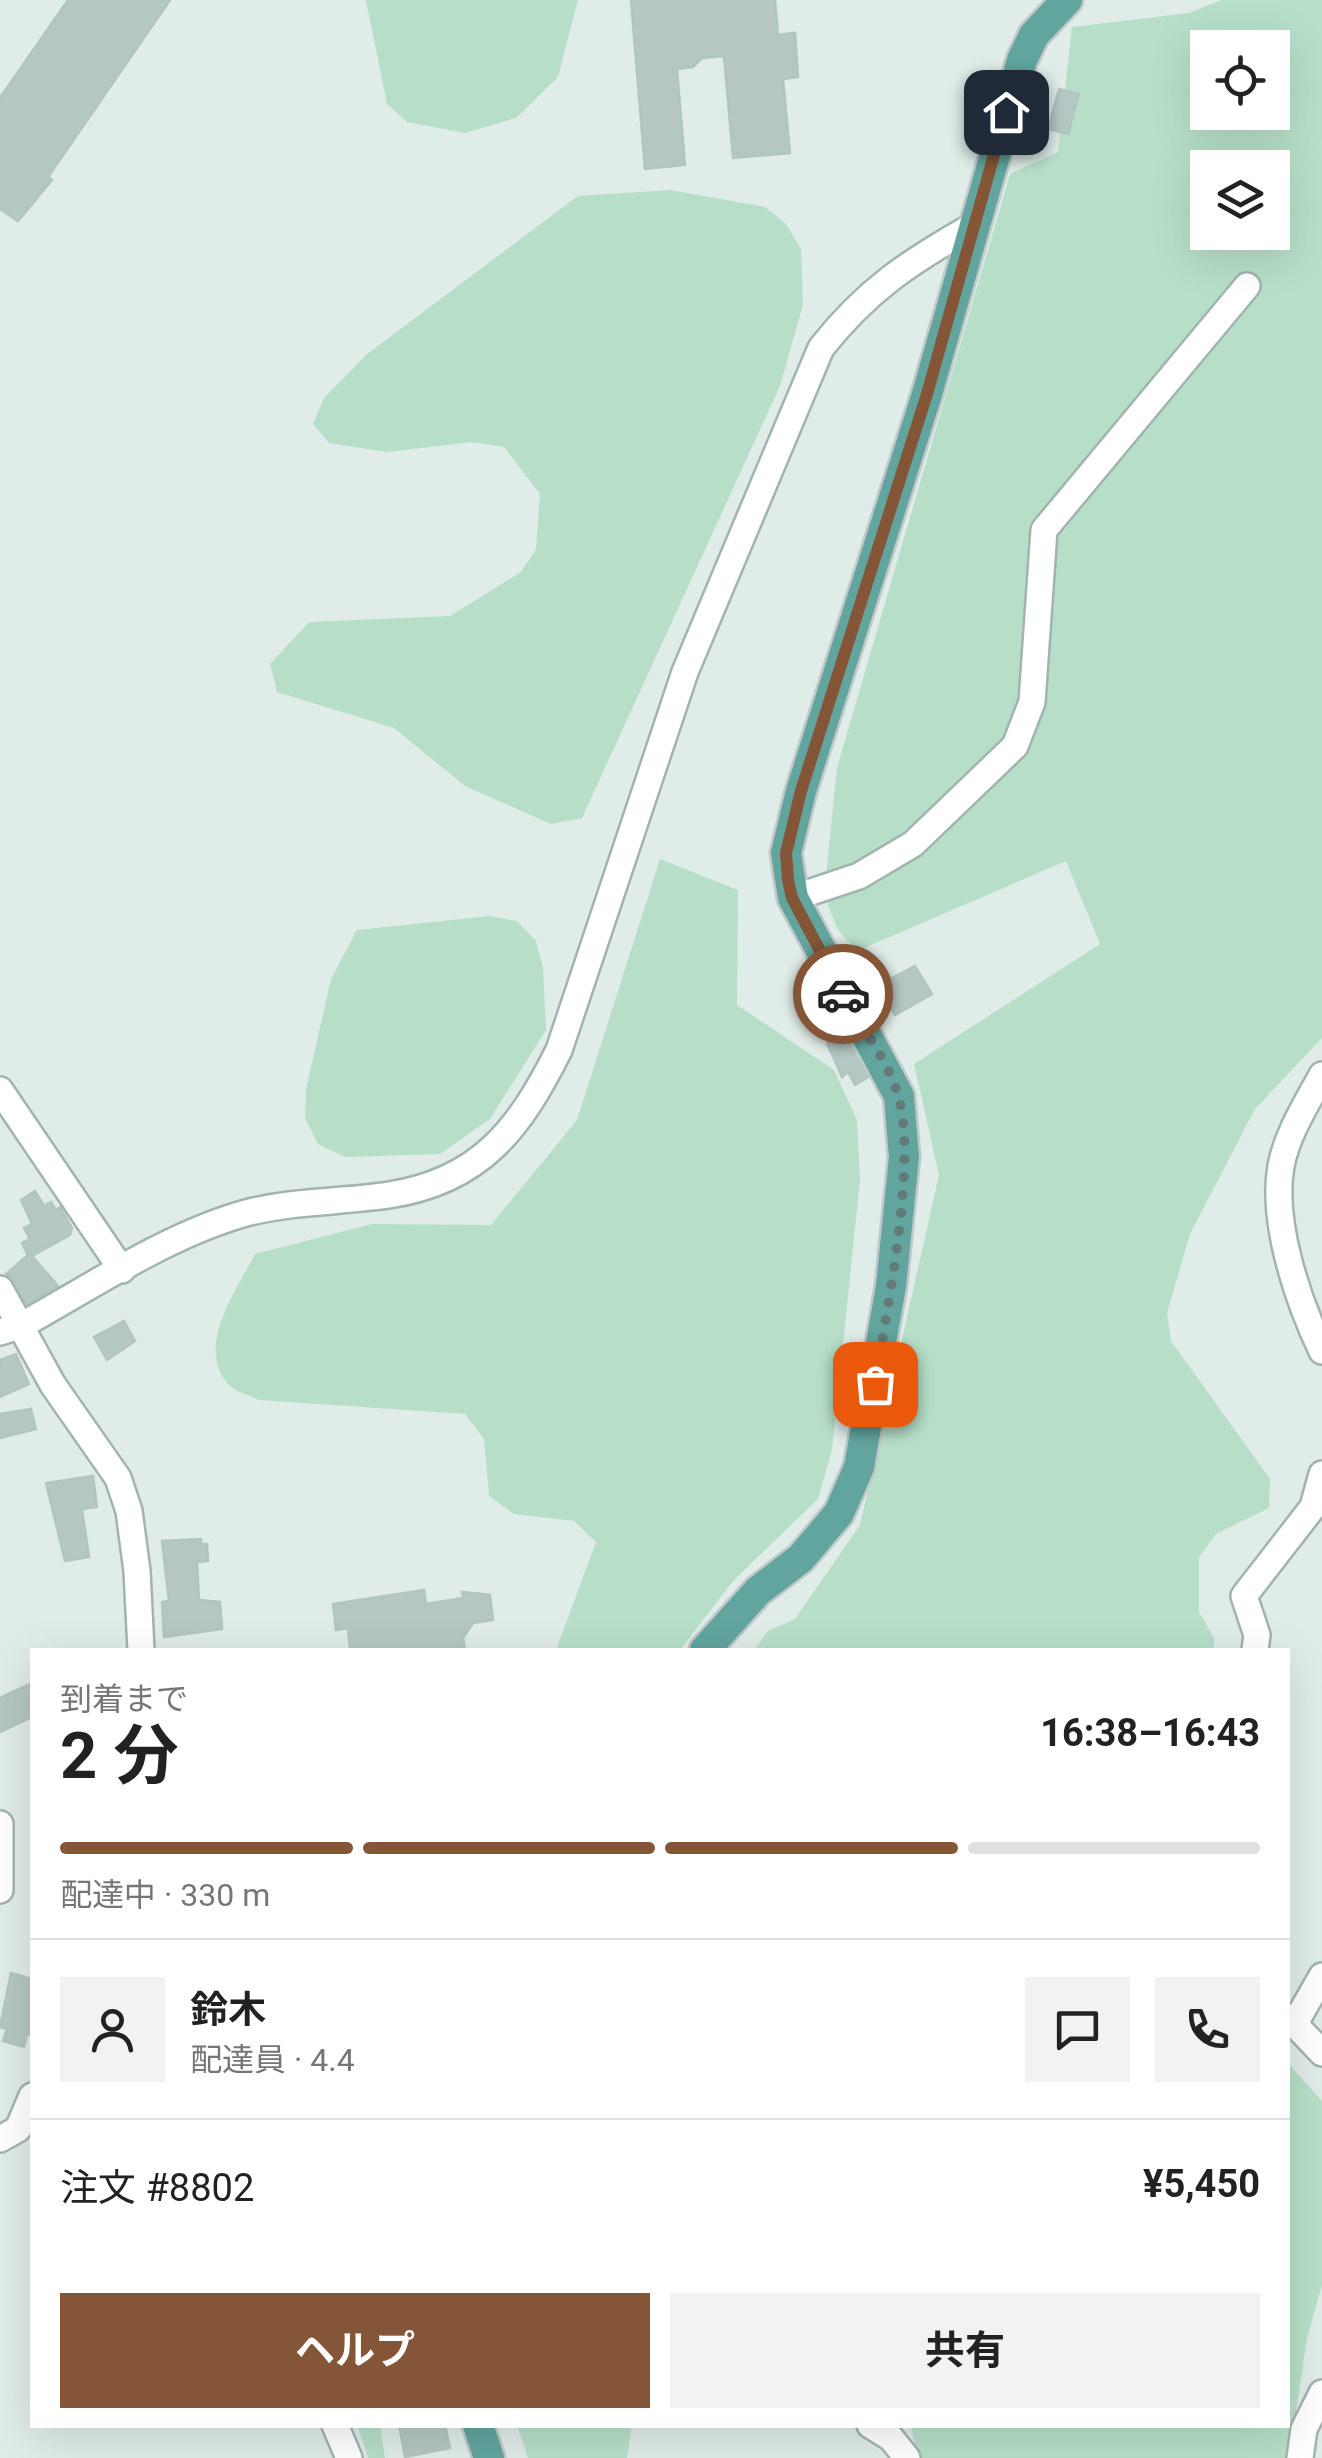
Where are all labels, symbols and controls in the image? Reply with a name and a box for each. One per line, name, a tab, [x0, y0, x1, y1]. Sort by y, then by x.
map controls	[1190, 30, 1290, 250]
button: locate	[1190, 30, 1290, 130]
pin	[964, 70, 1049, 155]
icon: home	[979, 85, 1034, 140]
button: layers	[1190, 150, 1290, 250]
courier	[793, 944, 893, 1044]
icon: car	[816, 967, 871, 1022]
pin	[833, 1342, 918, 1427]
icon: bag	[848, 1357, 903, 1412]
text: 到着まで	[60, 1680, 188, 1718]
text: 16:38–16:43	[1040, 1711, 1260, 1755]
text: 2 分	[60, 1718, 178, 1794]
text: 配達中 · 330 m	[60, 1876, 270, 1914]
button: person	[60, 1977, 165, 2082]
button: chat	[1025, 1977, 1130, 2082]
button: phone	[1155, 1977, 1260, 2082]
text: 鈴木	[190, 1988, 266, 2032]
text: 配達員 · 4.4	[190, 2041, 355, 2079]
text: ¥5,450	[1143, 2162, 1260, 2206]
text: 注文 #8802	[60, 2166, 254, 2210]
button: ヘルプ	[60, 2293, 650, 2408]
button: 共有	[670, 2293, 1260, 2408]

